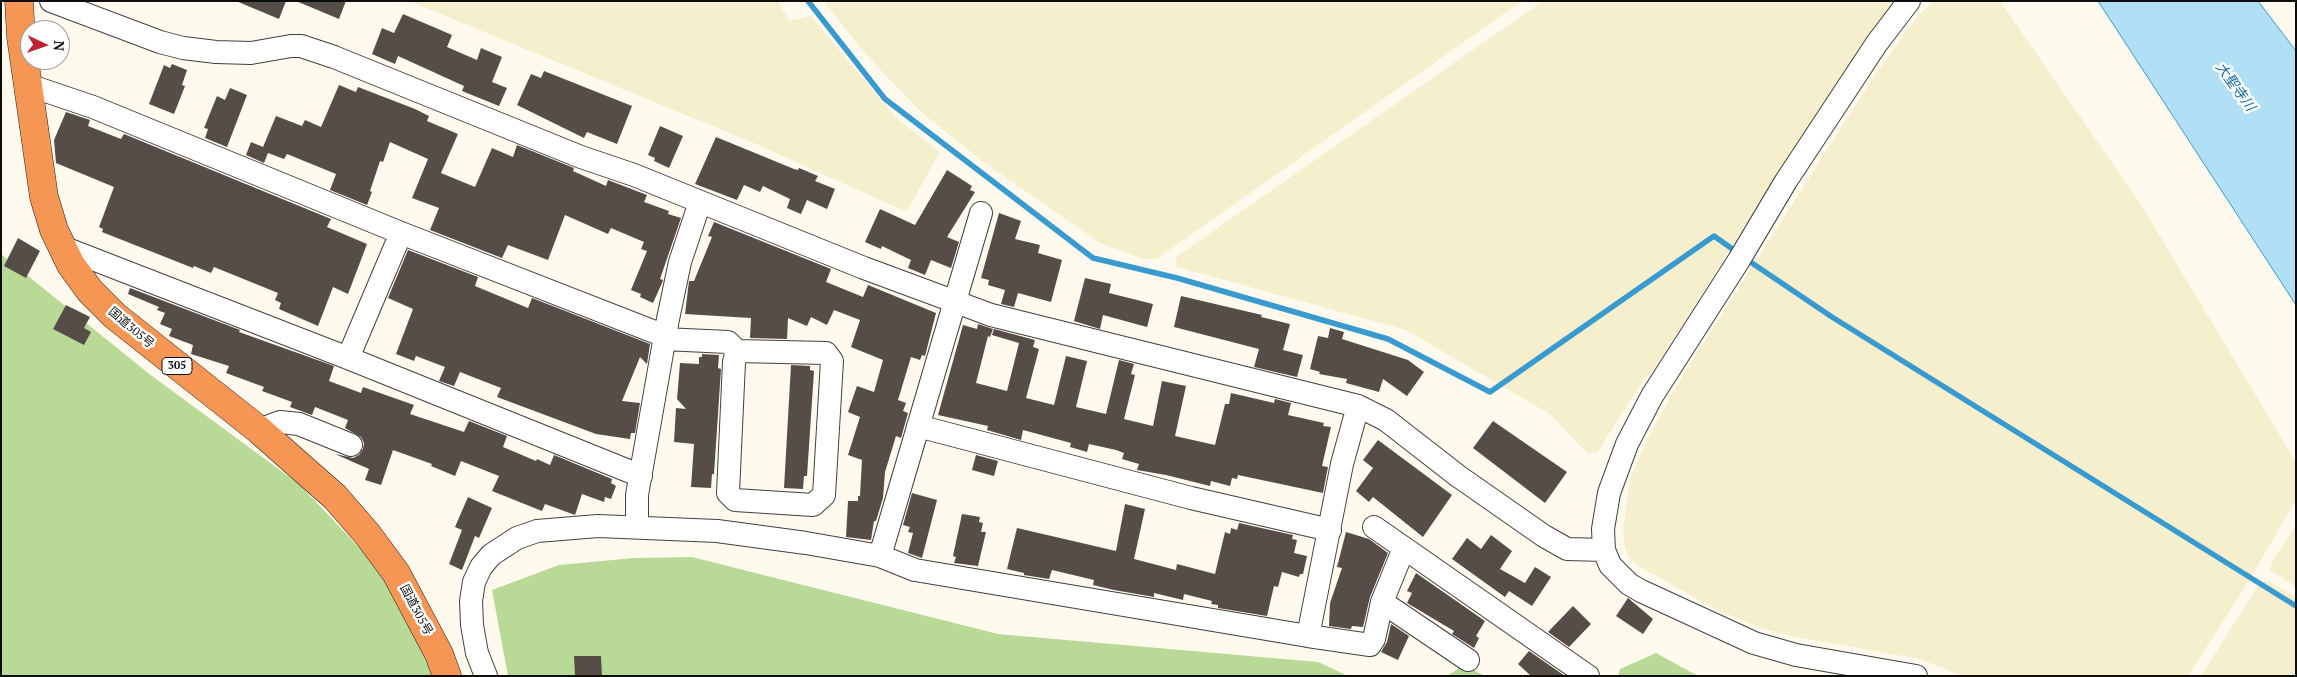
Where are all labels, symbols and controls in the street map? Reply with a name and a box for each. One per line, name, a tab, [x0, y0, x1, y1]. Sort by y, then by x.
north arrow	[20, 20, 70, 70]
text: N	[50, 40, 69, 52]
water label: 大聖寺川	[2212, 59, 2258, 115]
street label: 国道305号	[105, 305, 157, 351]
road number: 305	[162, 358, 192, 374]
street label: 国道305号	[397, 582, 435, 638]

